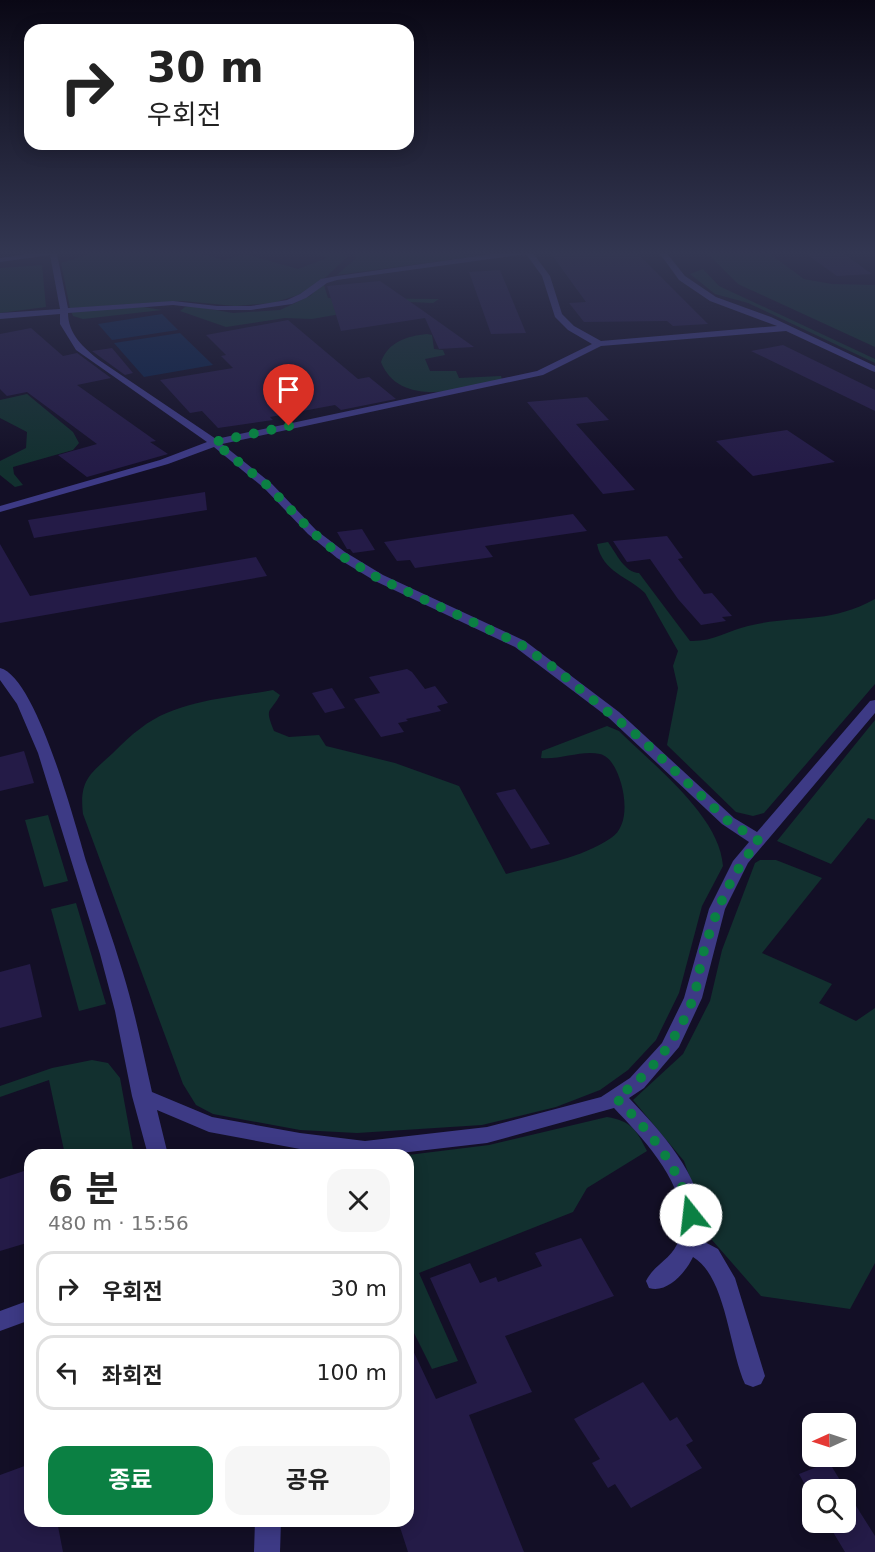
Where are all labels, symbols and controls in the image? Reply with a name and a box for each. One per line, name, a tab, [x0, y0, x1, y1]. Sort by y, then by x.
text: 30 m	[147, 43, 264, 92]
icon: right	[48, 48, 126, 126]
text: 우회전	[147, 99, 222, 130]
pin	[263, 364, 314, 426]
icon: arrive	[272, 373, 305, 406]
text: 6 분	[48, 1168, 119, 1209]
button: close	[327, 1169, 390, 1232]
position arrow	[659, 1183, 723, 1247]
text: 480 m · 15:56	[48, 1211, 189, 1235]
icon: right	[51, 1272, 84, 1305]
text: 30 m	[331, 1276, 387, 1301]
text: 우회전	[102, 1279, 163, 1304]
icon: left	[51, 1356, 84, 1389]
text: 100 m	[317, 1360, 387, 1385]
text: 좌회전	[102, 1363, 163, 1388]
north arrow	[802, 1413, 856, 1467]
map controls	[802, 1413, 856, 1533]
button: 종료	[48, 1446, 213, 1515]
button: 공유	[225, 1446, 390, 1515]
button: search	[802, 1479, 856, 1533]

